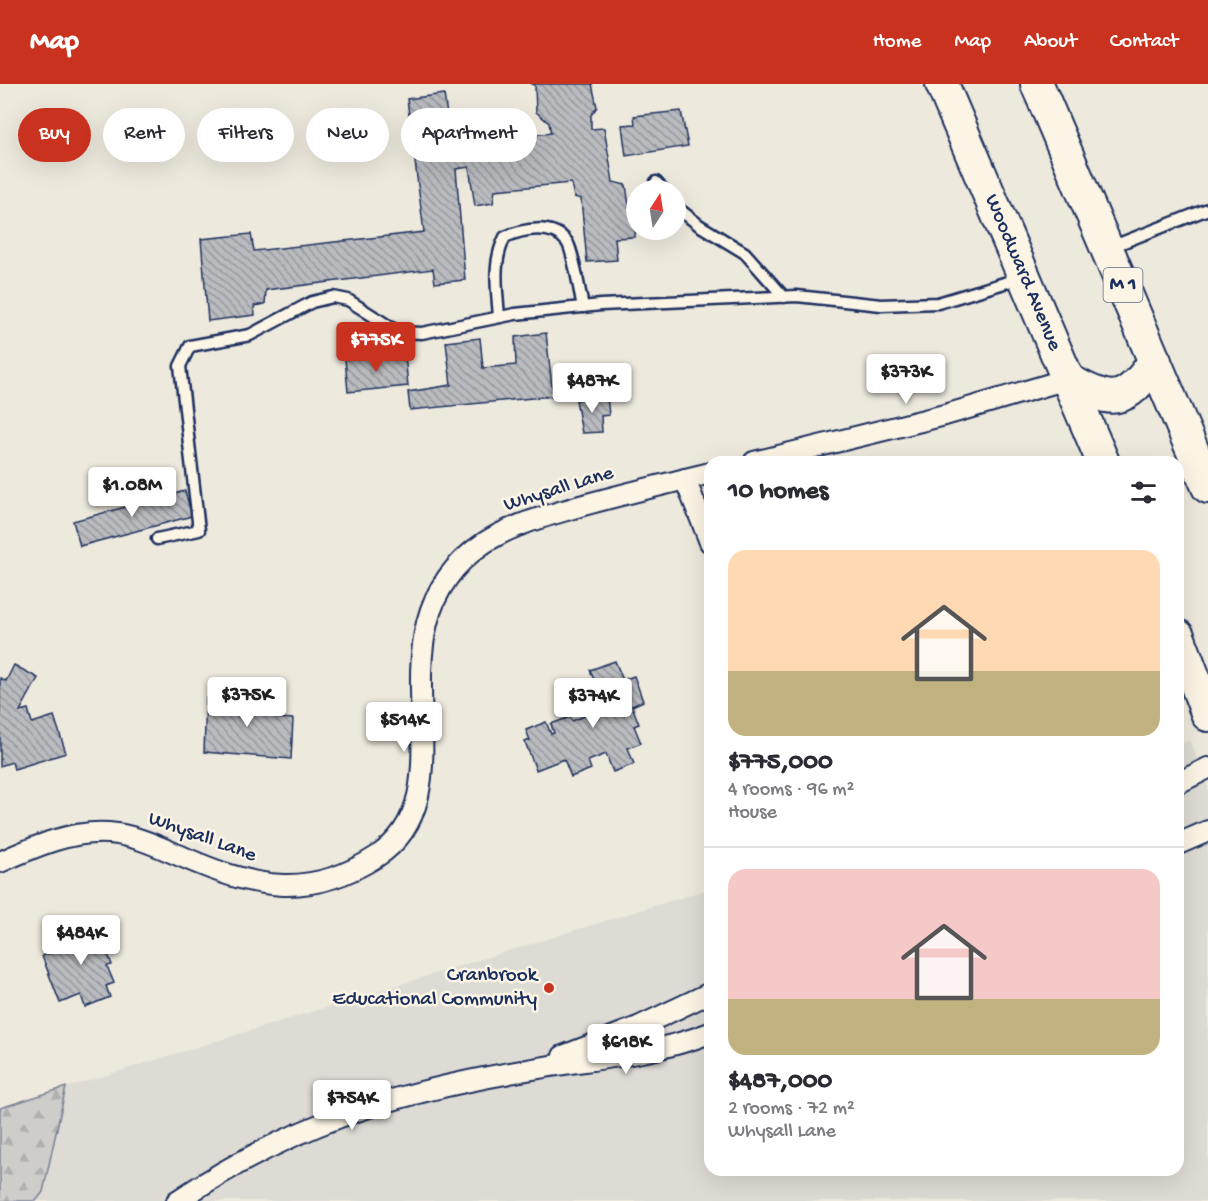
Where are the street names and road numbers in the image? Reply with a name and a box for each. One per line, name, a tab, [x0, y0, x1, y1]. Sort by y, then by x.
street label: Woodward Avenue	[978, 191, 1067, 356]
road number: M 1	[1104, 268, 1142, 302]
street label: Whysall Lane	[501, 461, 618, 519]
street label: Whysall Lane	[145, 807, 261, 870]

